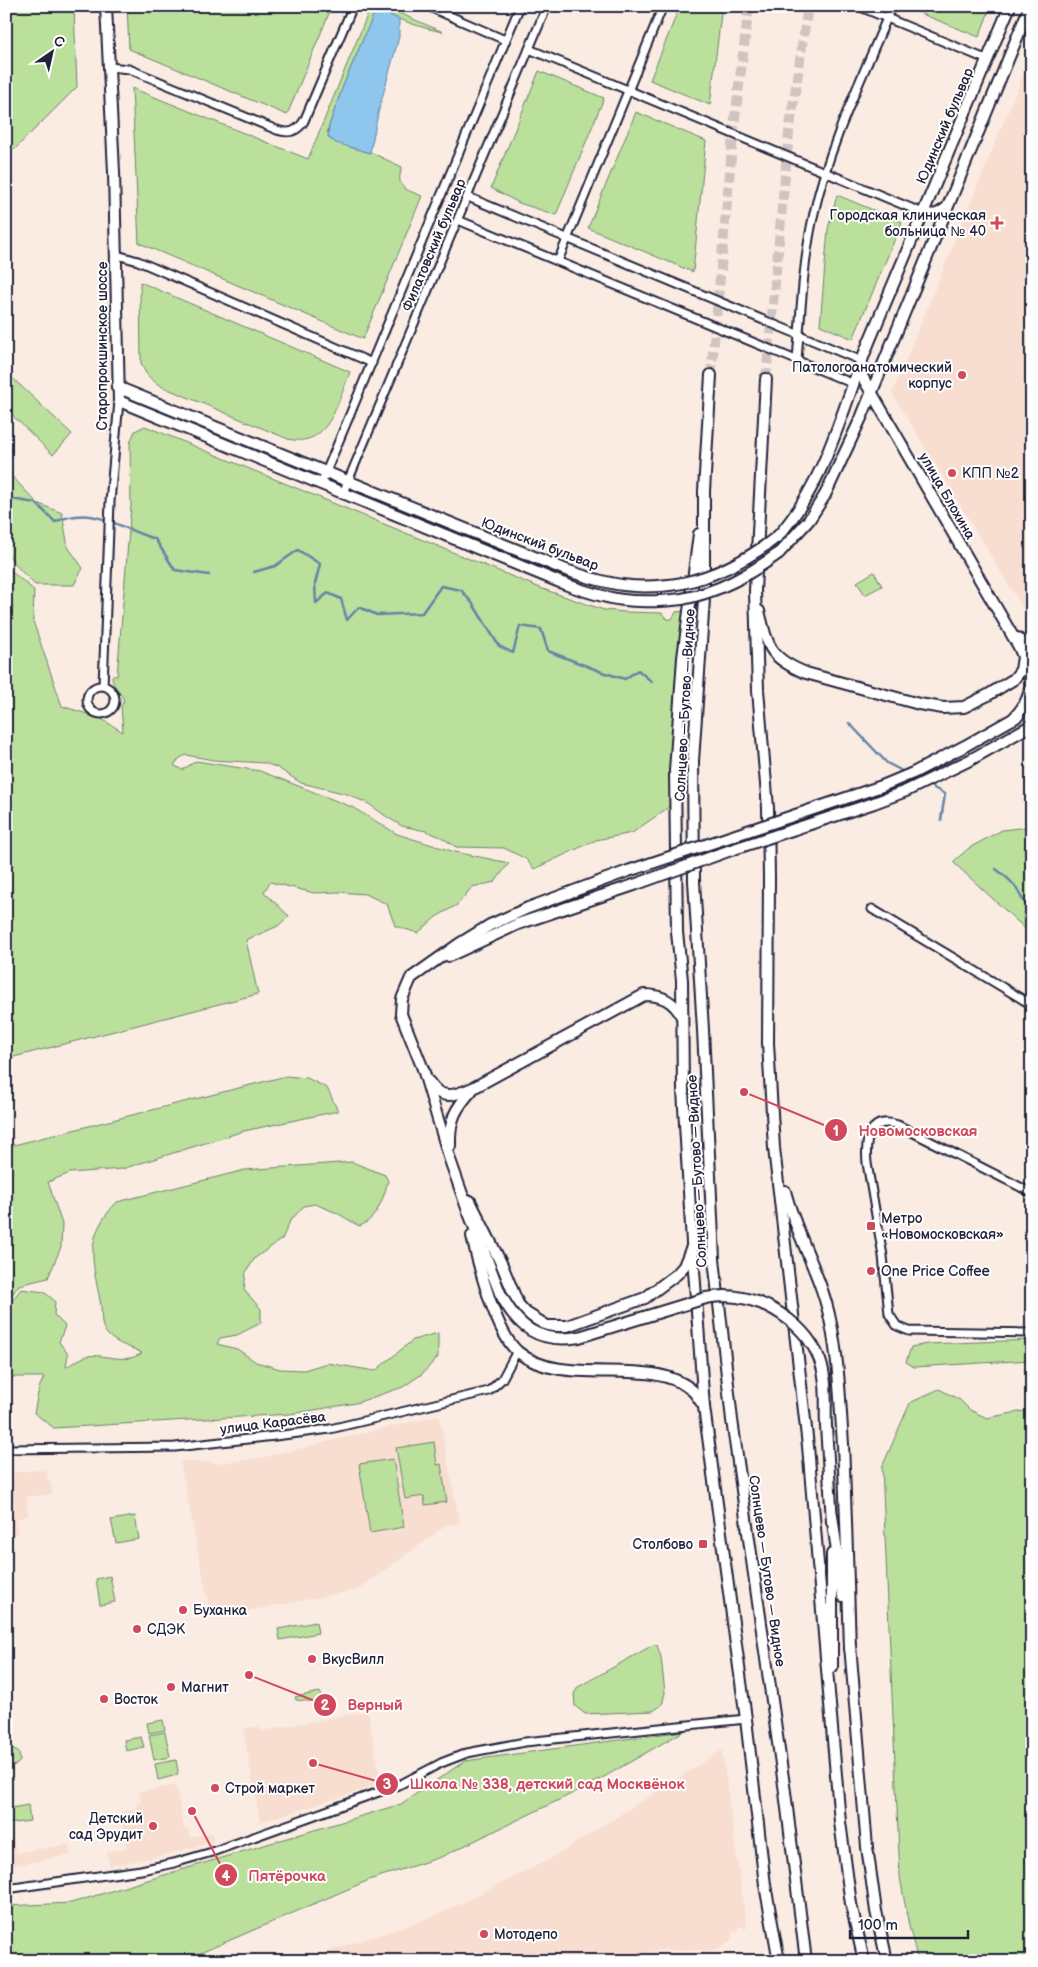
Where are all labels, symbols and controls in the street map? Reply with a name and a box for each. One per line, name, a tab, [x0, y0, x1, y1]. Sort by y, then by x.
north arrow	[28, 28, 78, 78]
text: С	[50, 32, 68, 52]
street label: Юдинский бульвар	[913, 65, 977, 187]
street label: Филатовский бульвар	[398, 176, 470, 314]
place label: Городская клиническая больница № 40	[830, 207, 986, 240]
marker: Городская клиническая больница № 40	[990, 216, 1004, 230]
street label: Старопрокшинское шоссе	[94, 261, 111, 431]
place label: Патологоанатомический корпус	[792, 359, 952, 392]
marker: Патологоанатомический корпус	[956, 369, 968, 381]
street label: улица Блохина	[915, 449, 979, 543]
place label: КПП №2	[962, 465, 1020, 482]
marker: КПП №2	[946, 467, 958, 479]
street label: Юдинский бульвар	[479, 514, 601, 574]
street label: Солнцево — Бутово — Видное	[671, 608, 699, 802]
street label: Солнцево — Бутово — Видное	[683, 1074, 711, 1268]
callout: Новомосковская	[824, 1115, 988, 1145]
text: 1	[833, 1122, 839, 1141]
text: Новомосковская	[858, 1122, 978, 1141]
place label: Метро «Новомосковская»	[881, 1210, 1004, 1243]
marker: Метро «Новомосковская»	[865, 1220, 877, 1232]
place label: One Price Coffee	[881, 1263, 990, 1280]
marker: One Price Coffee	[865, 1265, 877, 1277]
street label: улица Карасёва	[219, 1408, 327, 1438]
street label: Солнцево — Бутово — Видное	[745, 1474, 789, 1668]
place label: Столбово	[633, 1536, 693, 1553]
marker: Столбово	[697, 1538, 709, 1550]
place label: Буханка	[193, 1602, 248, 1619]
marker: Буханка	[177, 1604, 189, 1616]
place label: СДЭК	[147, 1621, 186, 1638]
marker: СДЭК	[131, 1623, 143, 1635]
place label: ВкусВилл	[322, 1651, 384, 1668]
marker: ВкусВилл	[306, 1653, 318, 1665]
place label: Магнит	[181, 1679, 229, 1696]
marker: Магнит	[165, 1681, 177, 1693]
callout: Верный	[312, 1690, 413, 1720]
place label: Восток	[114, 1691, 159, 1708]
marker: Восток	[98, 1693, 110, 1705]
text: 2	[321, 1696, 330, 1715]
text: Верный	[347, 1696, 403, 1715]
callout: Школа № 338, детский сад Москвёнок	[375, 1769, 695, 1799]
text: 3	[383, 1775, 392, 1794]
text: Школа № 338, детский сад Москвёнок	[409, 1775, 685, 1794]
place label: Строй маркет	[225, 1780, 316, 1797]
marker: Строй маркет	[209, 1782, 221, 1794]
place label: Детский сад Эрудит	[69, 1810, 143, 1843]
marker: Детский сад Эрудит	[147, 1820, 159, 1832]
callout: Пятёрочка	[214, 1860, 336, 1890]
text: 4	[222, 1867, 231, 1886]
text: Пятёрочка	[248, 1867, 326, 1886]
scale bar	[850, 1907, 968, 1939]
text: 100 m	[858, 1916, 898, 1935]
place label: Мотодепо	[494, 1926, 558, 1943]
marker: Мотодепо	[478, 1928, 490, 1940]

